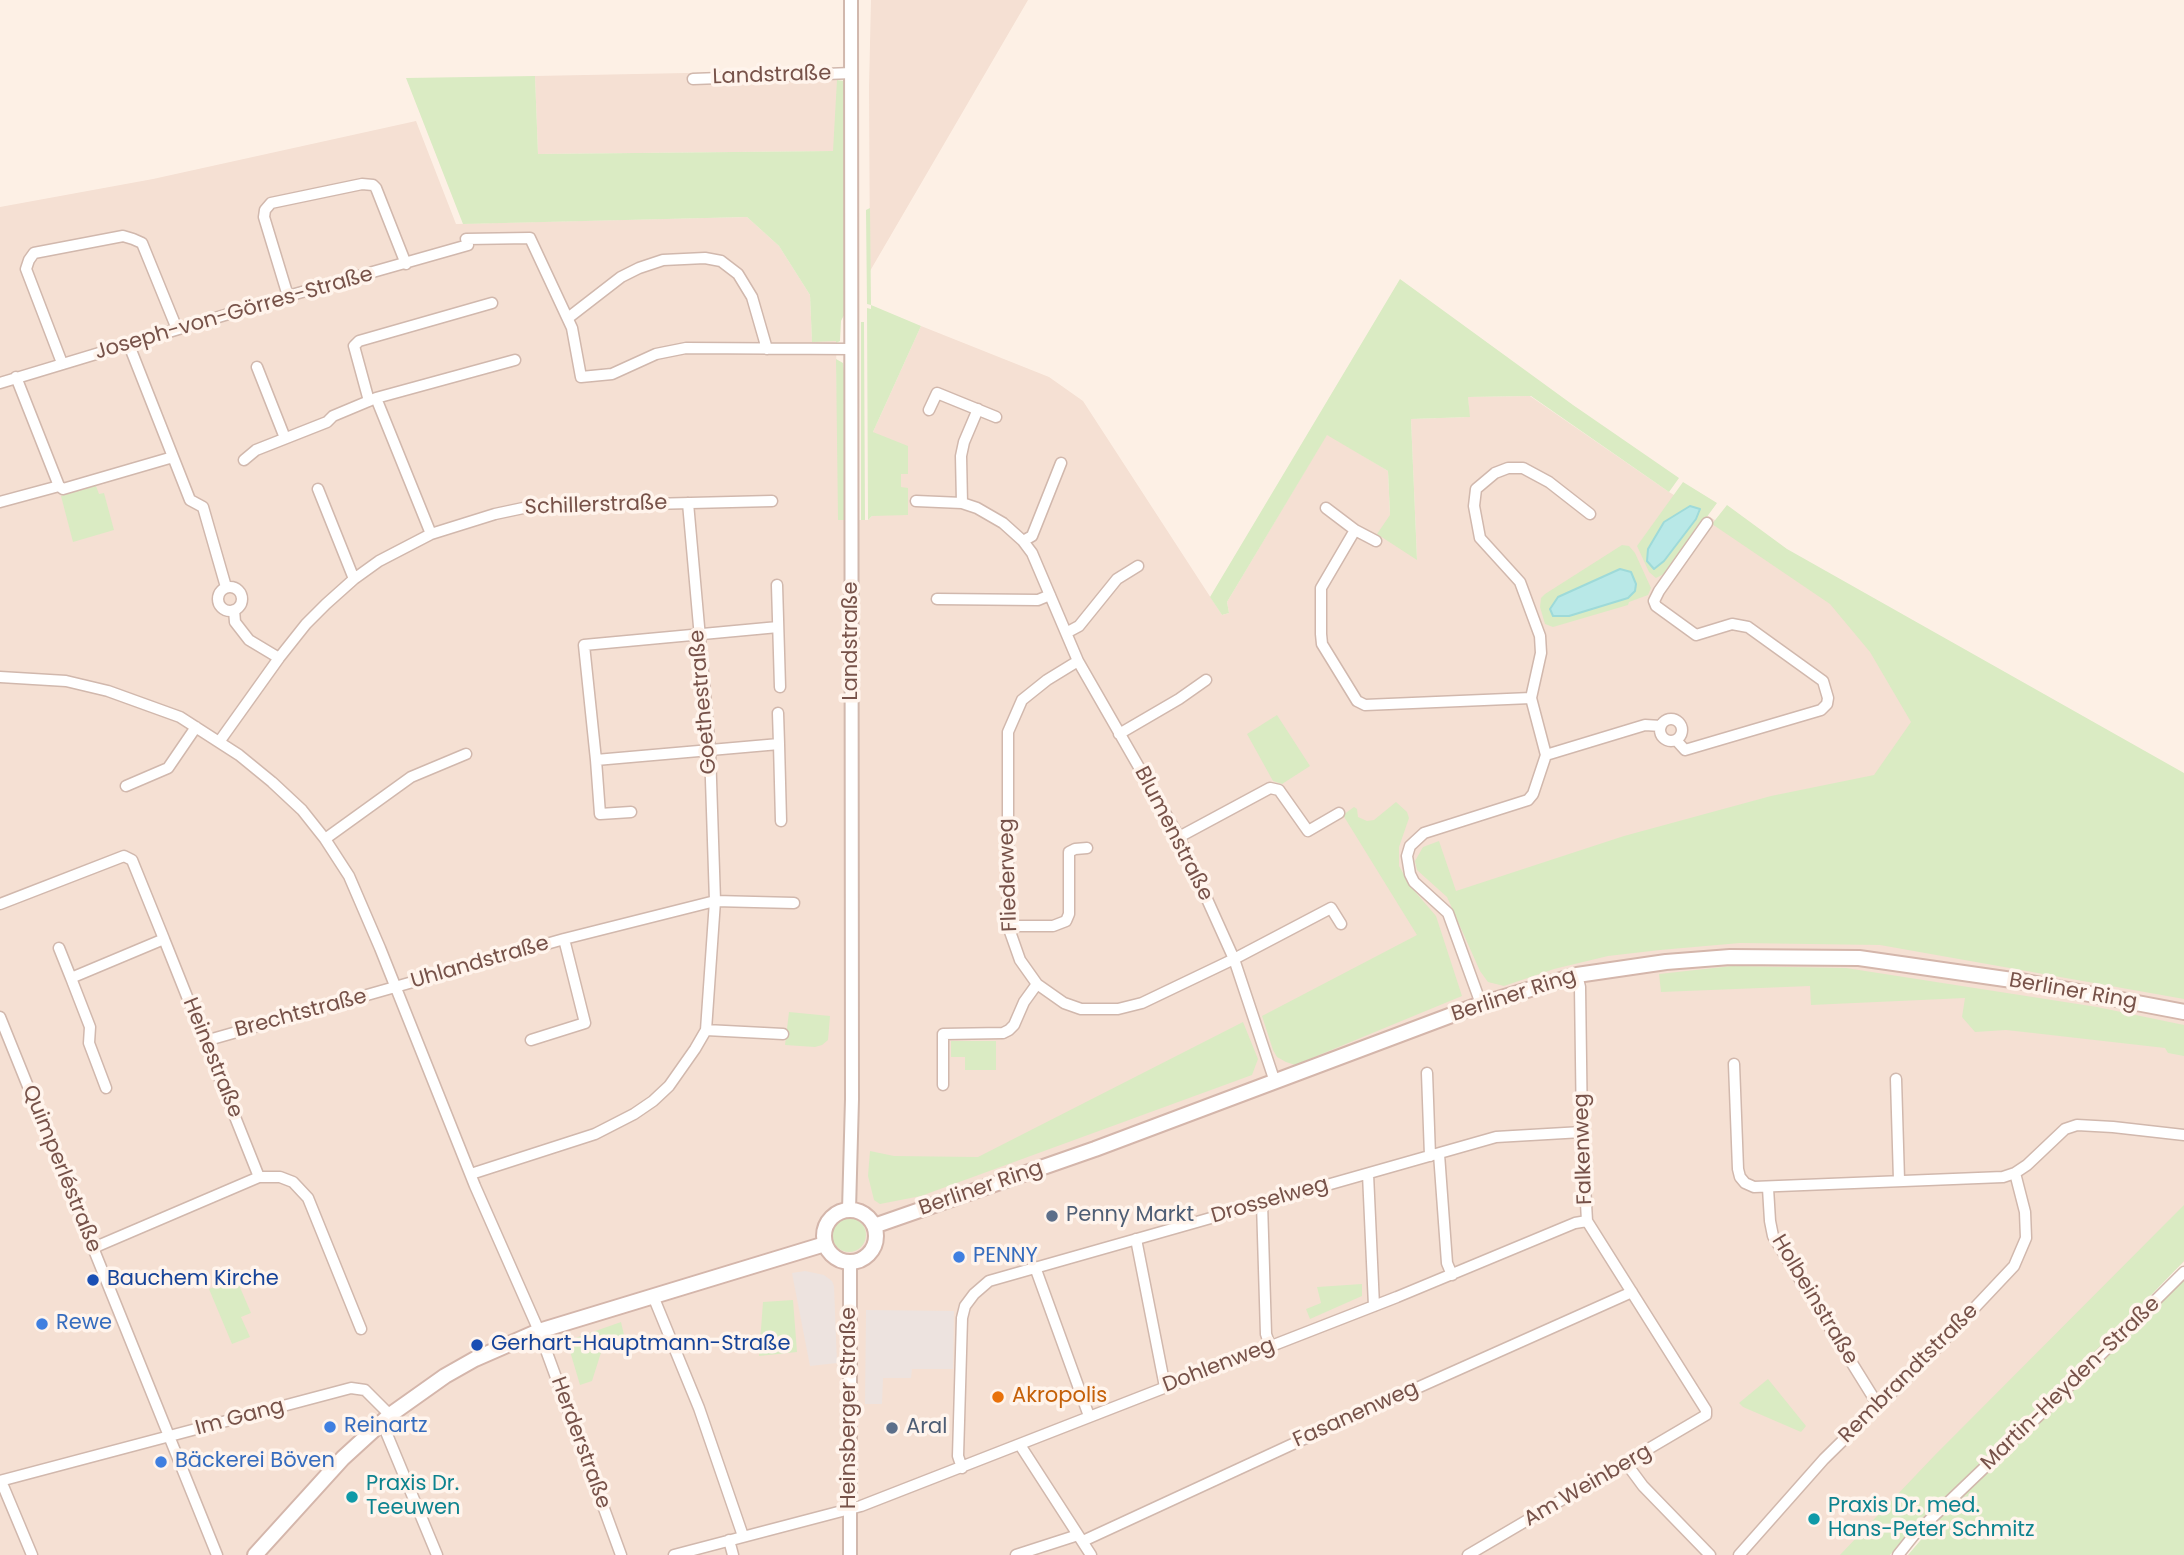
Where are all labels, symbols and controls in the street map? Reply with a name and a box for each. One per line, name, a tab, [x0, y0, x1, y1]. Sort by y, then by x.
street label: Landstraße	[712, 61, 832, 91]
street label: Joseph-von-Görres-Straße	[92, 262, 376, 366]
street label: Schillerstraße	[524, 491, 668, 521]
street label: Landstraße	[839, 582, 865, 700]
street label: Goethestraße	[685, 629, 723, 775]
street label: Blumenstraße	[1128, 763, 1218, 905]
street label: Fliederweg	[994, 818, 1024, 932]
street label: Uhlandstraße	[408, 931, 552, 995]
street label: Berliner Ring	[1449, 964, 1579, 1028]
street label: Berliner Ring	[2007, 968, 2139, 1016]
street label: Brechtstraße	[232, 984, 370, 1044]
street label: Heinestraße	[177, 994, 247, 1122]
street label: Quimperléstraße	[16, 1082, 106, 1256]
street label: Falkenweg	[1569, 1093, 1599, 1205]
street label: Berliner Ring	[916, 1156, 1046, 1222]
street label: Drosselweg	[1209, 1172, 1331, 1230]
place label: Penny Markt	[1066, 1203, 1194, 1229]
marker: Penny Markt	[1044, 1208, 1060, 1224]
street label: Holbeinstraße	[1765, 1231, 1863, 1369]
place label: PENNY	[973, 1244, 1038, 1270]
marker: PENNY	[951, 1249, 967, 1265]
place label: Bauchem Kirche	[107, 1267, 279, 1293]
marker: Bauchem Kirche	[85, 1272, 101, 1288]
street label: Martin-Heyden-Straße	[1976, 1292, 2166, 1476]
street label: Rembrandtstraße	[1834, 1299, 1984, 1449]
street label: Heinsberger Straße	[837, 1307, 863, 1509]
place label: Rewe	[56, 1311, 112, 1337]
marker: Rewe	[34, 1316, 50, 1332]
place label: Gerhart-Hauptmann-Straße	[491, 1332, 790, 1358]
street label: Dohlenweg	[1160, 1333, 1278, 1399]
marker: Gerhart-Hauptmann-Straße	[469, 1337, 485, 1353]
street label: Herderstraße	[544, 1374, 616, 1512]
street label: Fasanenweg	[1290, 1376, 1422, 1454]
place label: Akropolis	[1012, 1384, 1107, 1410]
marker: Akropolis	[990, 1389, 1006, 1405]
street label: Im Gang	[193, 1394, 287, 1442]
place label: Reinartz	[344, 1414, 428, 1440]
place label: Aral	[906, 1415, 947, 1441]
marker: Reinartz	[322, 1419, 338, 1435]
marker: Aral	[884, 1420, 900, 1436]
street label: Am Weinberg	[1520, 1439, 1656, 1533]
place label: Bäckerei Böven	[175, 1449, 335, 1475]
marker: Bäckerei Böven	[153, 1454, 169, 1470]
place label: Praxis Dr. Teeuwen	[366, 1472, 461, 1522]
marker: Praxis Dr. Teeuwen	[344, 1489, 360, 1505]
place label: Praxis Dr. med. Hans-Peter Schmitz	[1828, 1494, 2034, 1544]
marker: Praxis Dr. med. Hans-Peter Schmitz	[1806, 1511, 1822, 1527]

